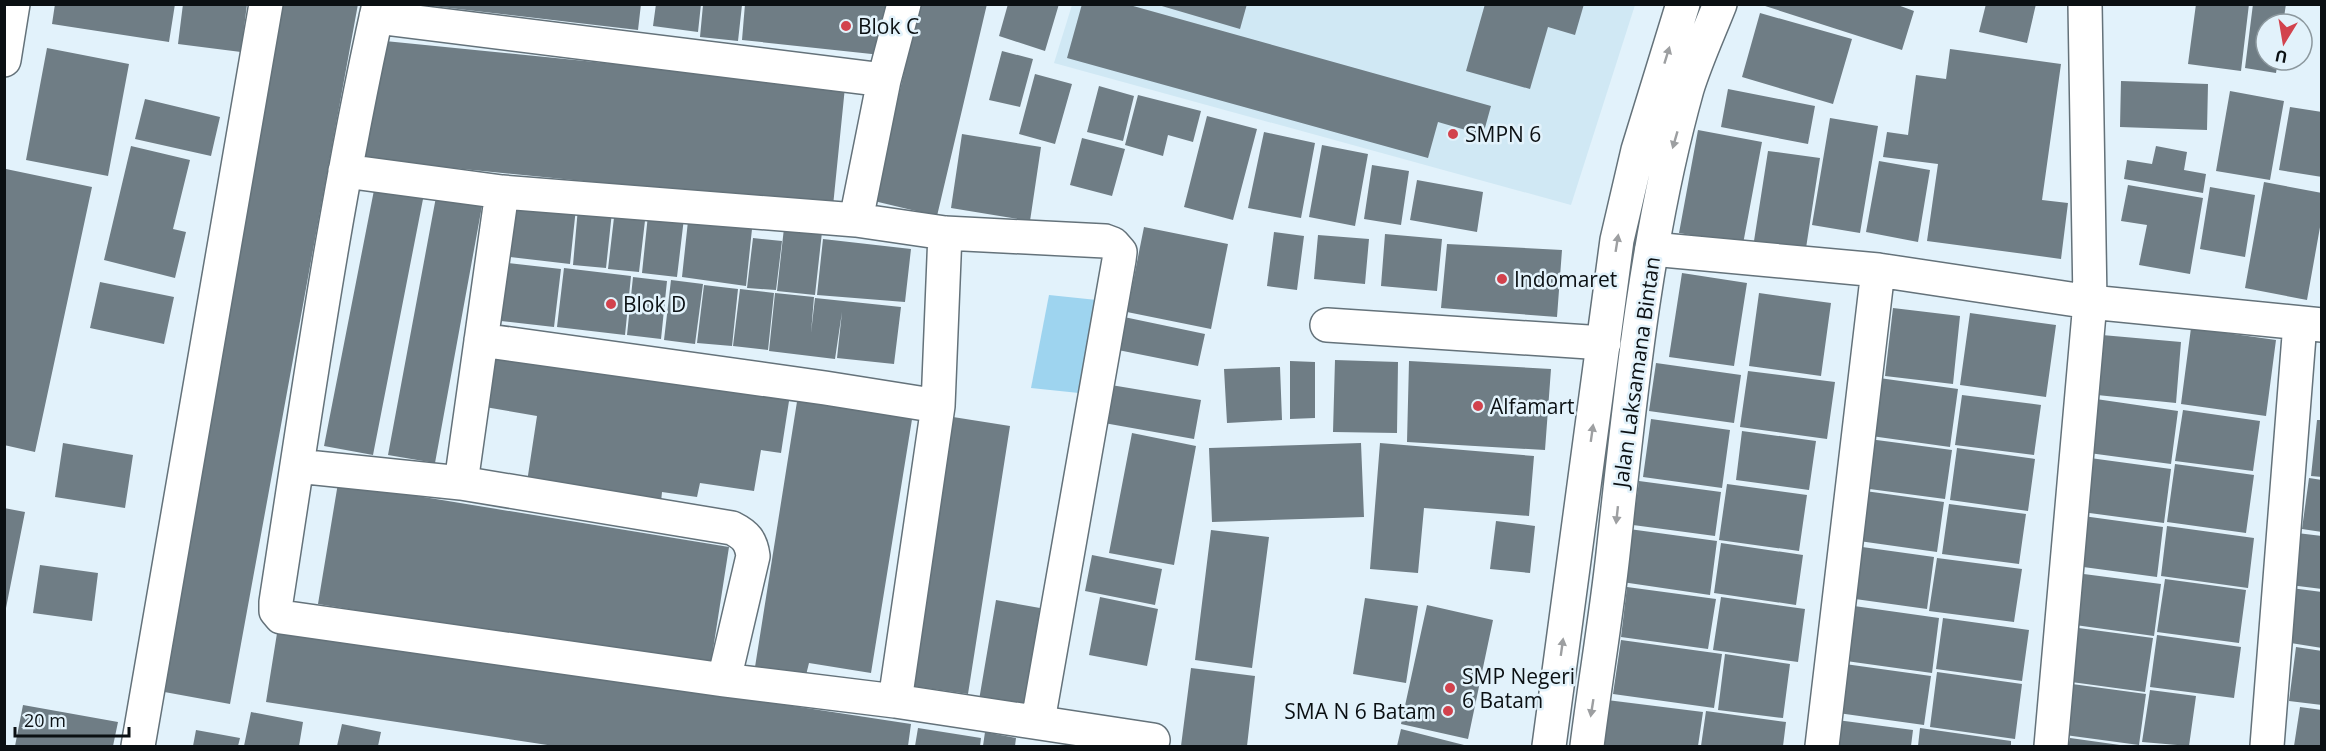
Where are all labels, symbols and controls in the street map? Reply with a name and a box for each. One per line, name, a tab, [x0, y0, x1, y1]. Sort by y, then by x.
place label: Blok C	[858, 12, 919, 40]
north arrow	[2254, 12, 2314, 72]
marker: Blok C	[839, 19, 853, 33]
text: U	[2273, 45, 2289, 69]
one-way arrow	[1663, 46, 1672, 64]
place label: SMPN 6	[1465, 120, 1541, 148]
marker: SMPN 6	[1446, 127, 1460, 141]
one-way arrow	[1670, 131, 1680, 149]
one-way arrow	[1612, 234, 1621, 253]
street label: Jalan Laksamana Bintan	[1606, 255, 1666, 491]
place label: Indomaret	[1514, 265, 1617, 293]
marker: Indomaret	[1495, 272, 1509, 286]
place label: Blok D	[623, 290, 686, 318]
marker: Blok D	[604, 297, 618, 311]
place label: Alfamart	[1490, 392, 1575, 420]
marker: Alfamart	[1471, 399, 1485, 413]
one-way arrow	[1587, 423, 1597, 442]
one-way arrow	[1612, 505, 1622, 524]
one-way arrow	[1558, 637, 1567, 656]
place label: SMP Negeri 6 Batam	[1462, 662, 1575, 714]
marker: SMP Negeri 6 Batam	[1443, 681, 1457, 695]
place label: SMA N 6 Batam	[1284, 697, 1436, 725]
one-way arrow	[1588, 699, 1597, 718]
scale bar	[15, 700, 129, 738]
marker: SMA N 6 Batam	[1441, 704, 1455, 718]
text: 20 m	[24, 708, 66, 732]

